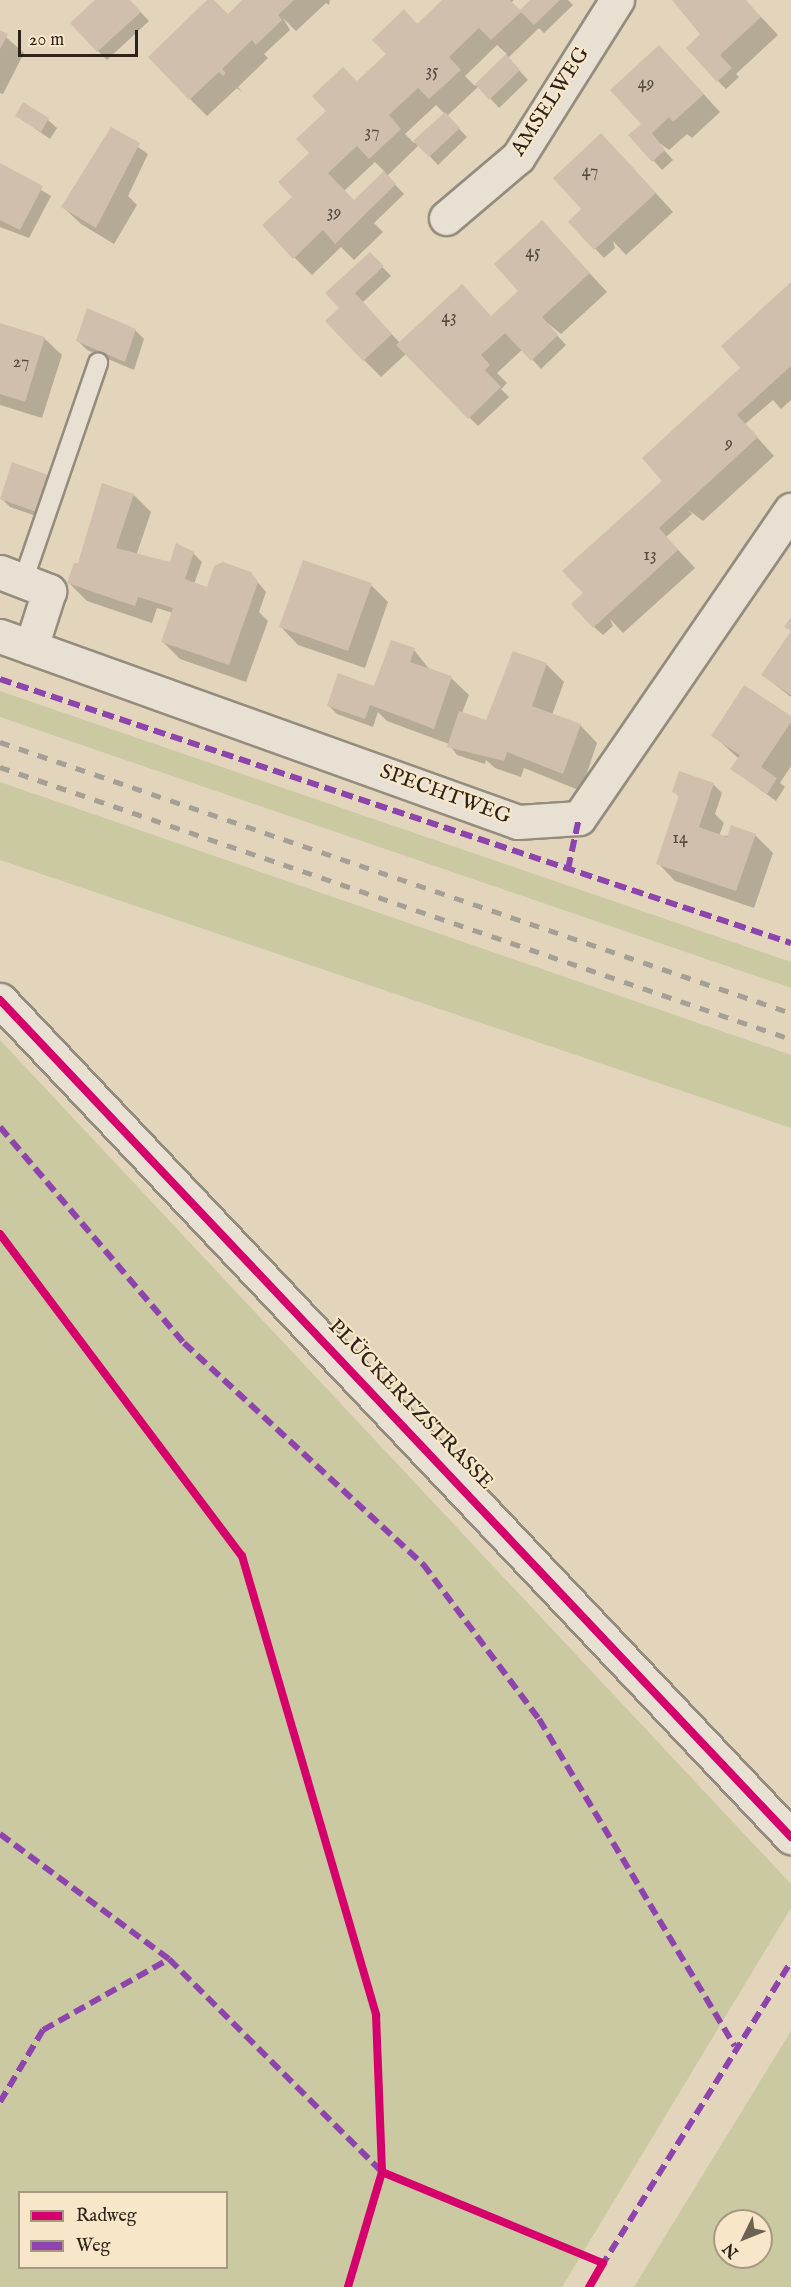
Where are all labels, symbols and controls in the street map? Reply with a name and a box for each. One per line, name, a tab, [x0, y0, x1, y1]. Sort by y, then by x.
scale bar	[21, 18, 141, 56]
text: 20 m	[29, 29, 64, 52]
street label: AMSELWEG	[506, 43, 596, 161]
house number: 35	[425, 61, 439, 83]
house number: 49	[638, 73, 654, 95]
house number: 37	[364, 122, 380, 144]
house number: 47	[582, 161, 598, 183]
house number: 39	[327, 202, 341, 224]
house number: 45	[525, 242, 541, 264]
house number: 43	[441, 307, 457, 329]
house number: 27	[13, 352, 29, 374]
house number: 9	[725, 433, 733, 455]
house number: 13	[643, 545, 657, 567]
street label: SPECHTWEG	[376, 760, 514, 830]
house number: 14	[672, 828, 688, 850]
street label: PLÜCKERTZSTRASSE	[322, 1315, 498, 1495]
legend	[18, 2191, 228, 2269]
text: Radweg	[76, 2205, 137, 2228]
north arrow	[713, 2209, 773, 2269]
text: Weg	[76, 2235, 110, 2258]
text: N	[719, 2238, 743, 2262]

